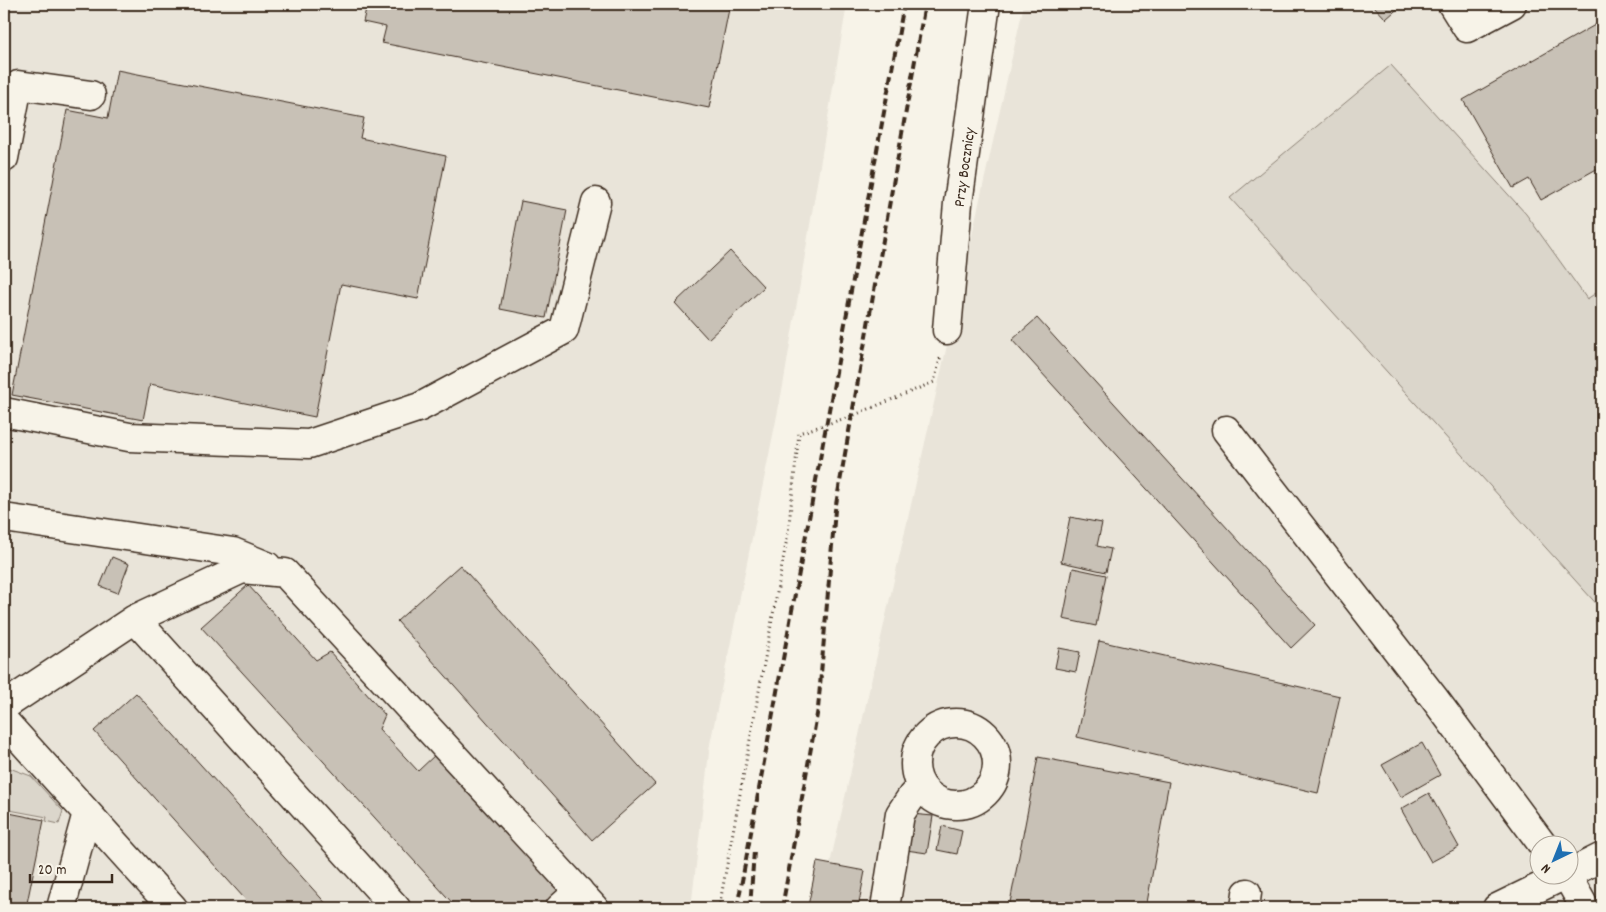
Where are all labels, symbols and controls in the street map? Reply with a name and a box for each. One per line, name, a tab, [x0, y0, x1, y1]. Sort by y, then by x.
street label: Przy Bocznicy	[949, 126, 982, 208]
north arrow	[1528, 834, 1578, 884]
scale bar	[30, 852, 112, 884]
text: N	[1537, 858, 1556, 878]
text: 20 m	[38, 860, 66, 882]

